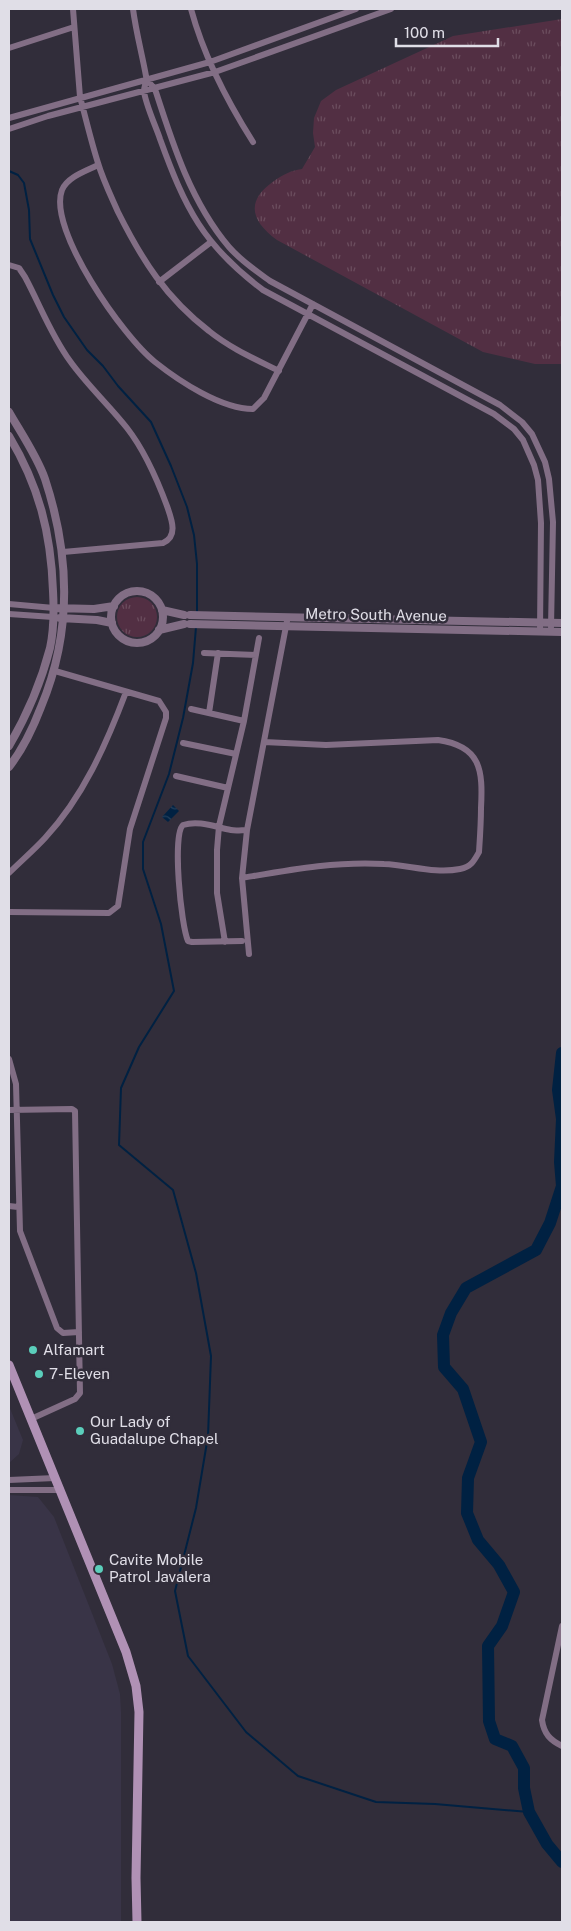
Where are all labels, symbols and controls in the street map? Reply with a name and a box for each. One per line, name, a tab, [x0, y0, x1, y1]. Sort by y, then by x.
scale bar	[396, 15, 498, 47]
text: 100 m	[404, 24, 445, 41]
street label: Metro South Avenue	[305, 605, 447, 624]
place label: Alfamart	[43, 1341, 105, 1358]
marker: Alfamart	[27, 1344, 39, 1356]
place label: 7-Eleven	[49, 1365, 110, 1382]
marker: 7-Eleven	[33, 1368, 45, 1380]
place label: Our Lady of Guadalupe Chapel	[90, 1413, 219, 1447]
marker: Our Lady of Guadalupe Chapel	[74, 1425, 86, 1437]
place label: Cavite Mobile Patrol Javalera	[109, 1551, 211, 1585]
marker: Cavite Mobile Patrol Javalera	[93, 1563, 105, 1575]

